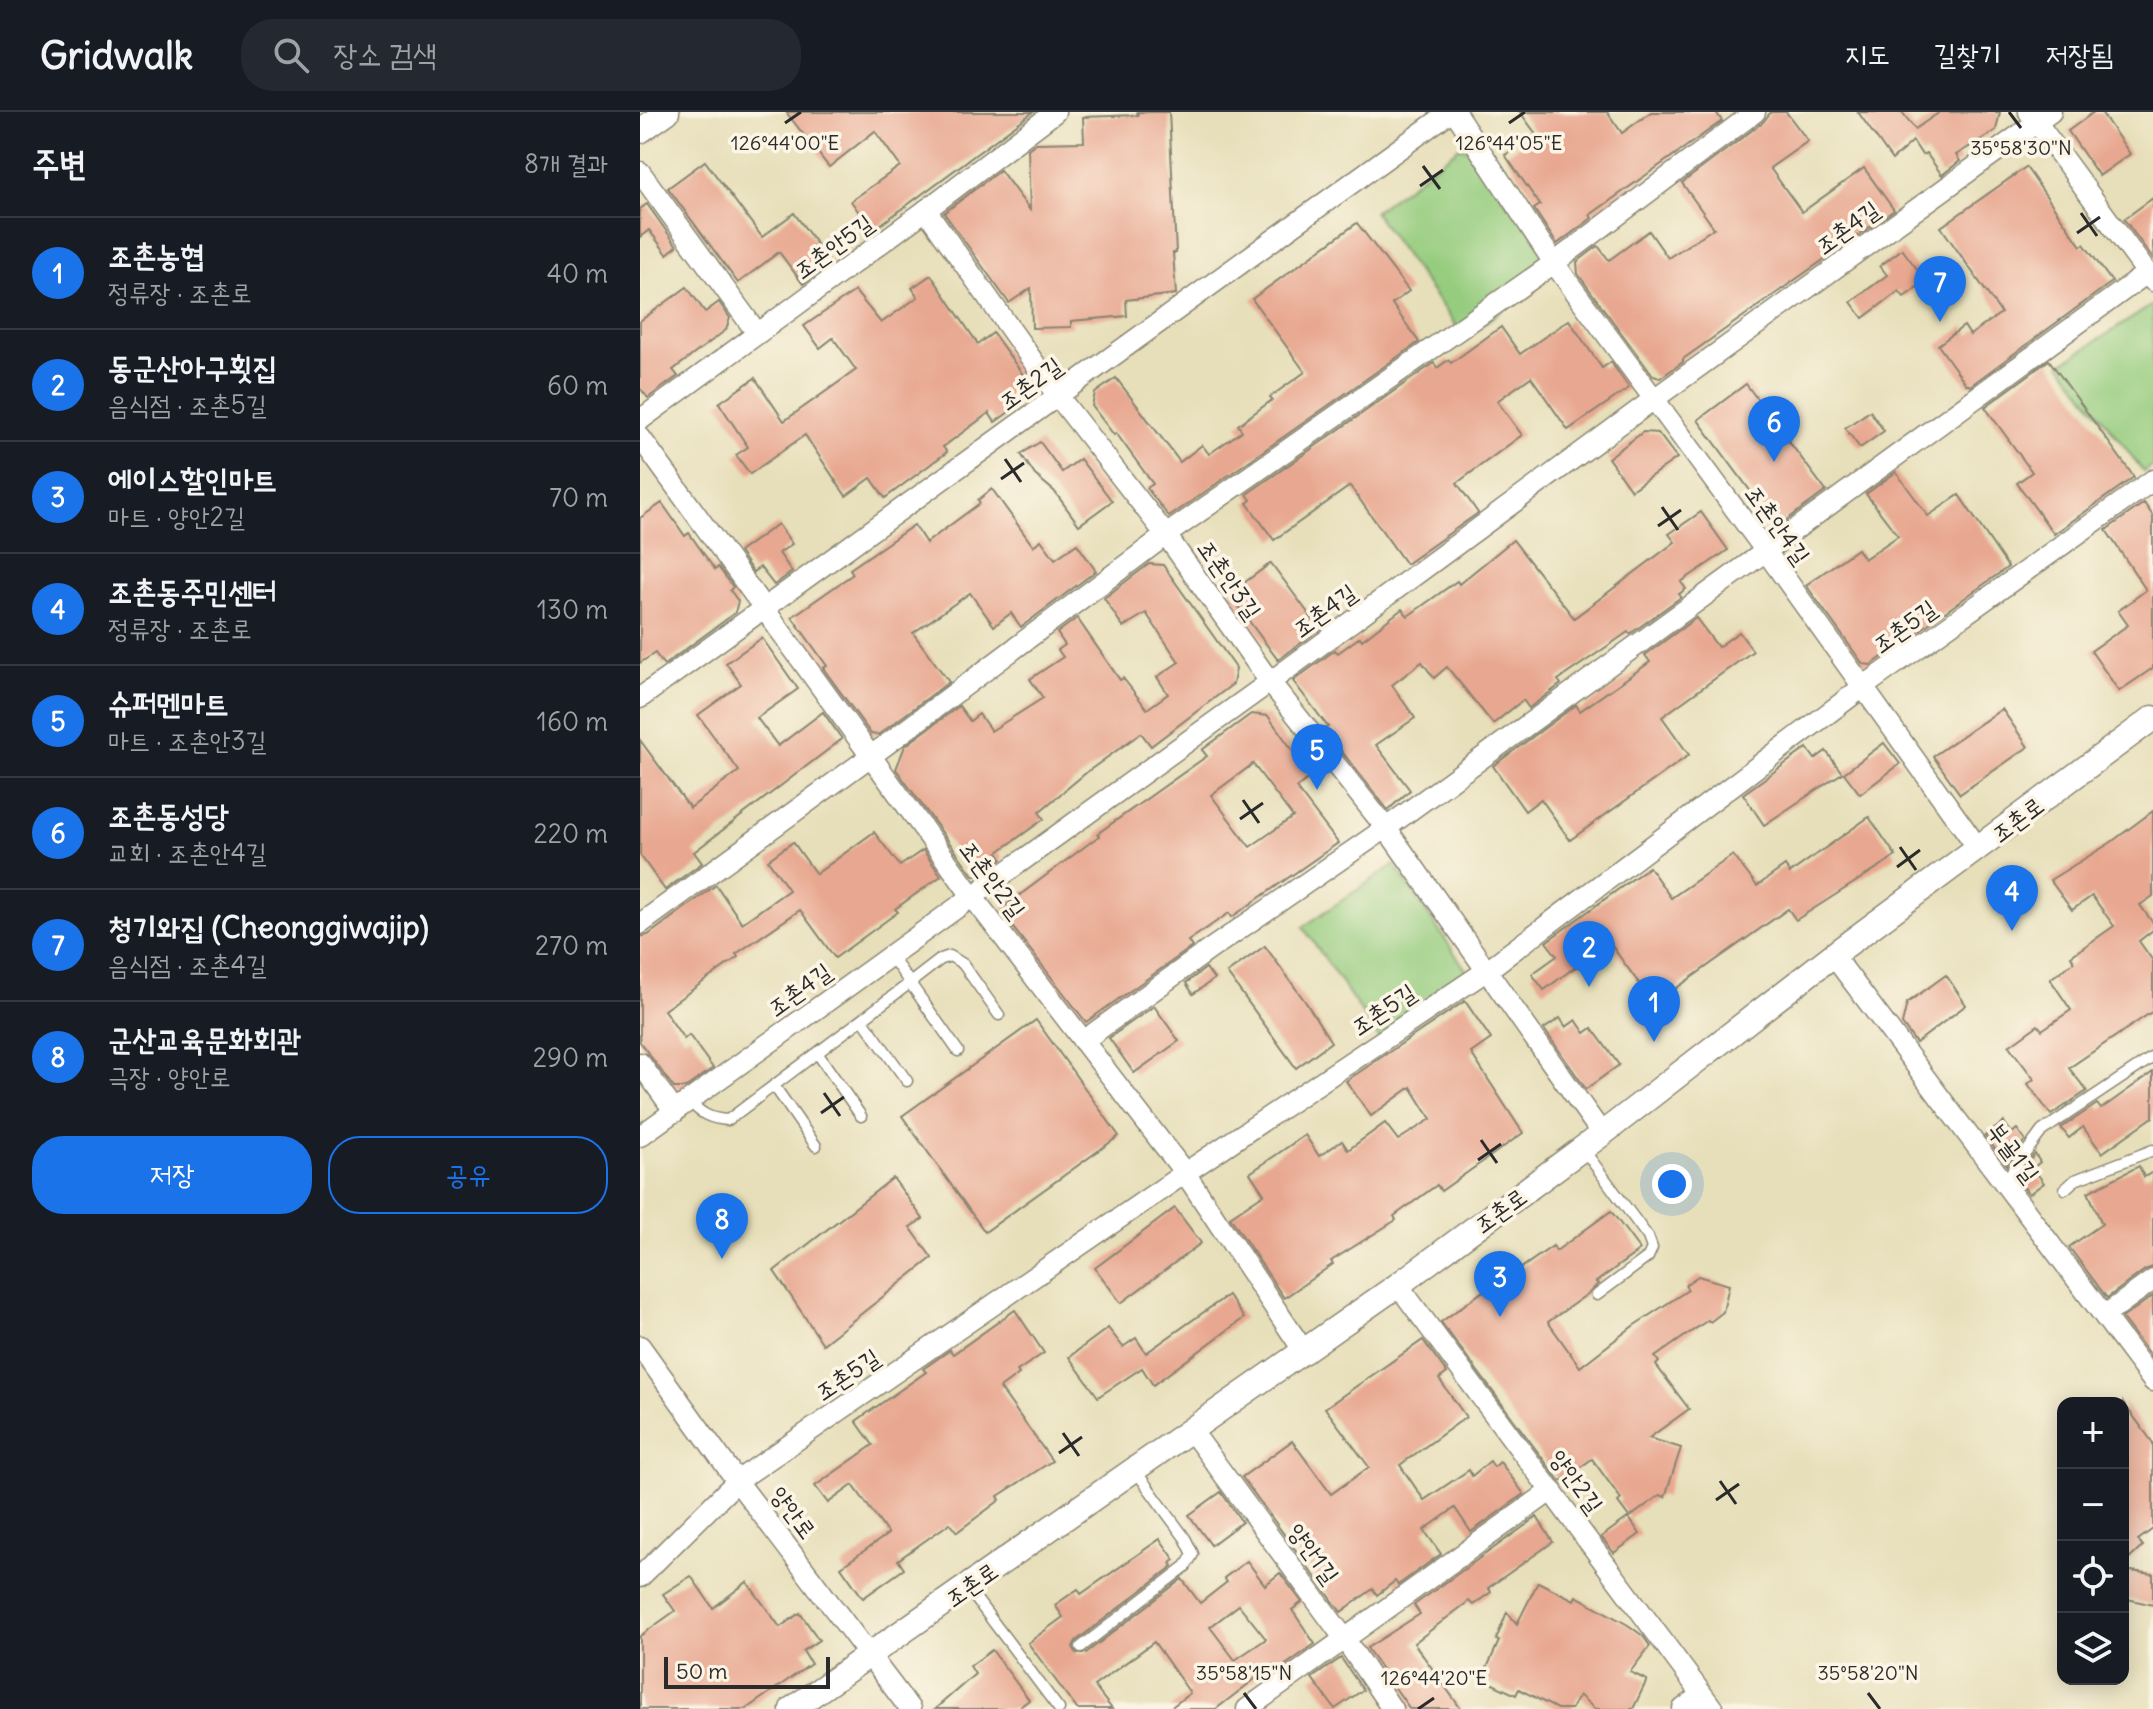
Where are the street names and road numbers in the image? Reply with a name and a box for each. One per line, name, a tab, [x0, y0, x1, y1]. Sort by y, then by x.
street label: 조촌4길	[1809, 194, 1885, 260]
street label: 조촌안5길	[787, 207, 879, 285]
street label: 조촌2길	[992, 350, 1068, 416]
street label: 조촌안4길	[1739, 478, 1817, 570]
street label: 조촌안3길	[1192, 533, 1268, 625]
street label: 조촌4길	[1286, 577, 1362, 643]
street label: 조촌5길	[1866, 593, 1942, 659]
street label: 조촌로	[1985, 790, 2049, 848]
street label: 조촌안2길	[954, 834, 1032, 924]
street label: 조촌4길	[761, 956, 837, 1022]
street label: 조촌5길	[1345, 977, 1421, 1041]
street label: 부골1길	[1982, 1116, 2046, 1188]
street label: 조촌로	[1468, 1181, 1532, 1239]
street label: 조촌5길	[809, 1342, 885, 1406]
street label: 양안2길	[1544, 1443, 1610, 1519]
street label: 양안로	[765, 1480, 823, 1544]
street label: 양안1길	[1282, 1517, 1346, 1589]
street label: 조촌로	[939, 1555, 1003, 1613]

